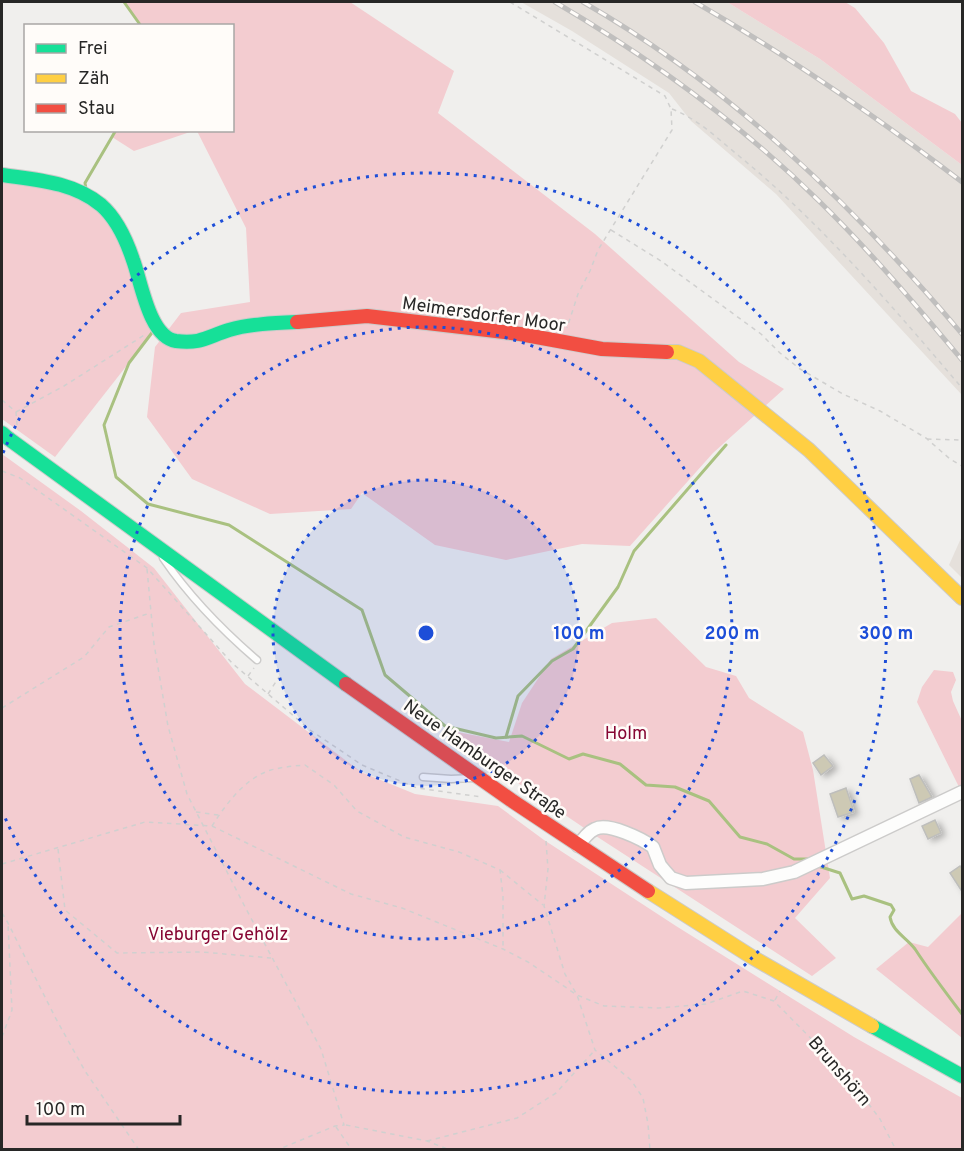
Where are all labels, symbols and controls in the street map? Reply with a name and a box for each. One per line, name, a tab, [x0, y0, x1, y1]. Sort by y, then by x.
legend	[24, 24, 234, 132]
text: Frei	[78, 38, 108, 61]
text: Zäh	[78, 68, 109, 91]
text: Stau	[78, 98, 115, 121]
street label: Meimersdorfer Moor	[401, 293, 567, 338]
centre of rings	[416, 623, 436, 643]
text: 100 m	[553, 623, 605, 646]
text: 200 m	[704, 623, 760, 646]
text: 300 m	[859, 623, 913, 646]
street label: Neue Hamburger Straße	[398, 695, 570, 825]
park label: Holm	[605, 723, 647, 746]
park label: Vieburger Gehölz	[148, 924, 288, 947]
street label: Brunshörn	[802, 1032, 876, 1112]
scale bar	[27, 1088, 180, 1126]
text: 100 m	[36, 1099, 85, 1122]

